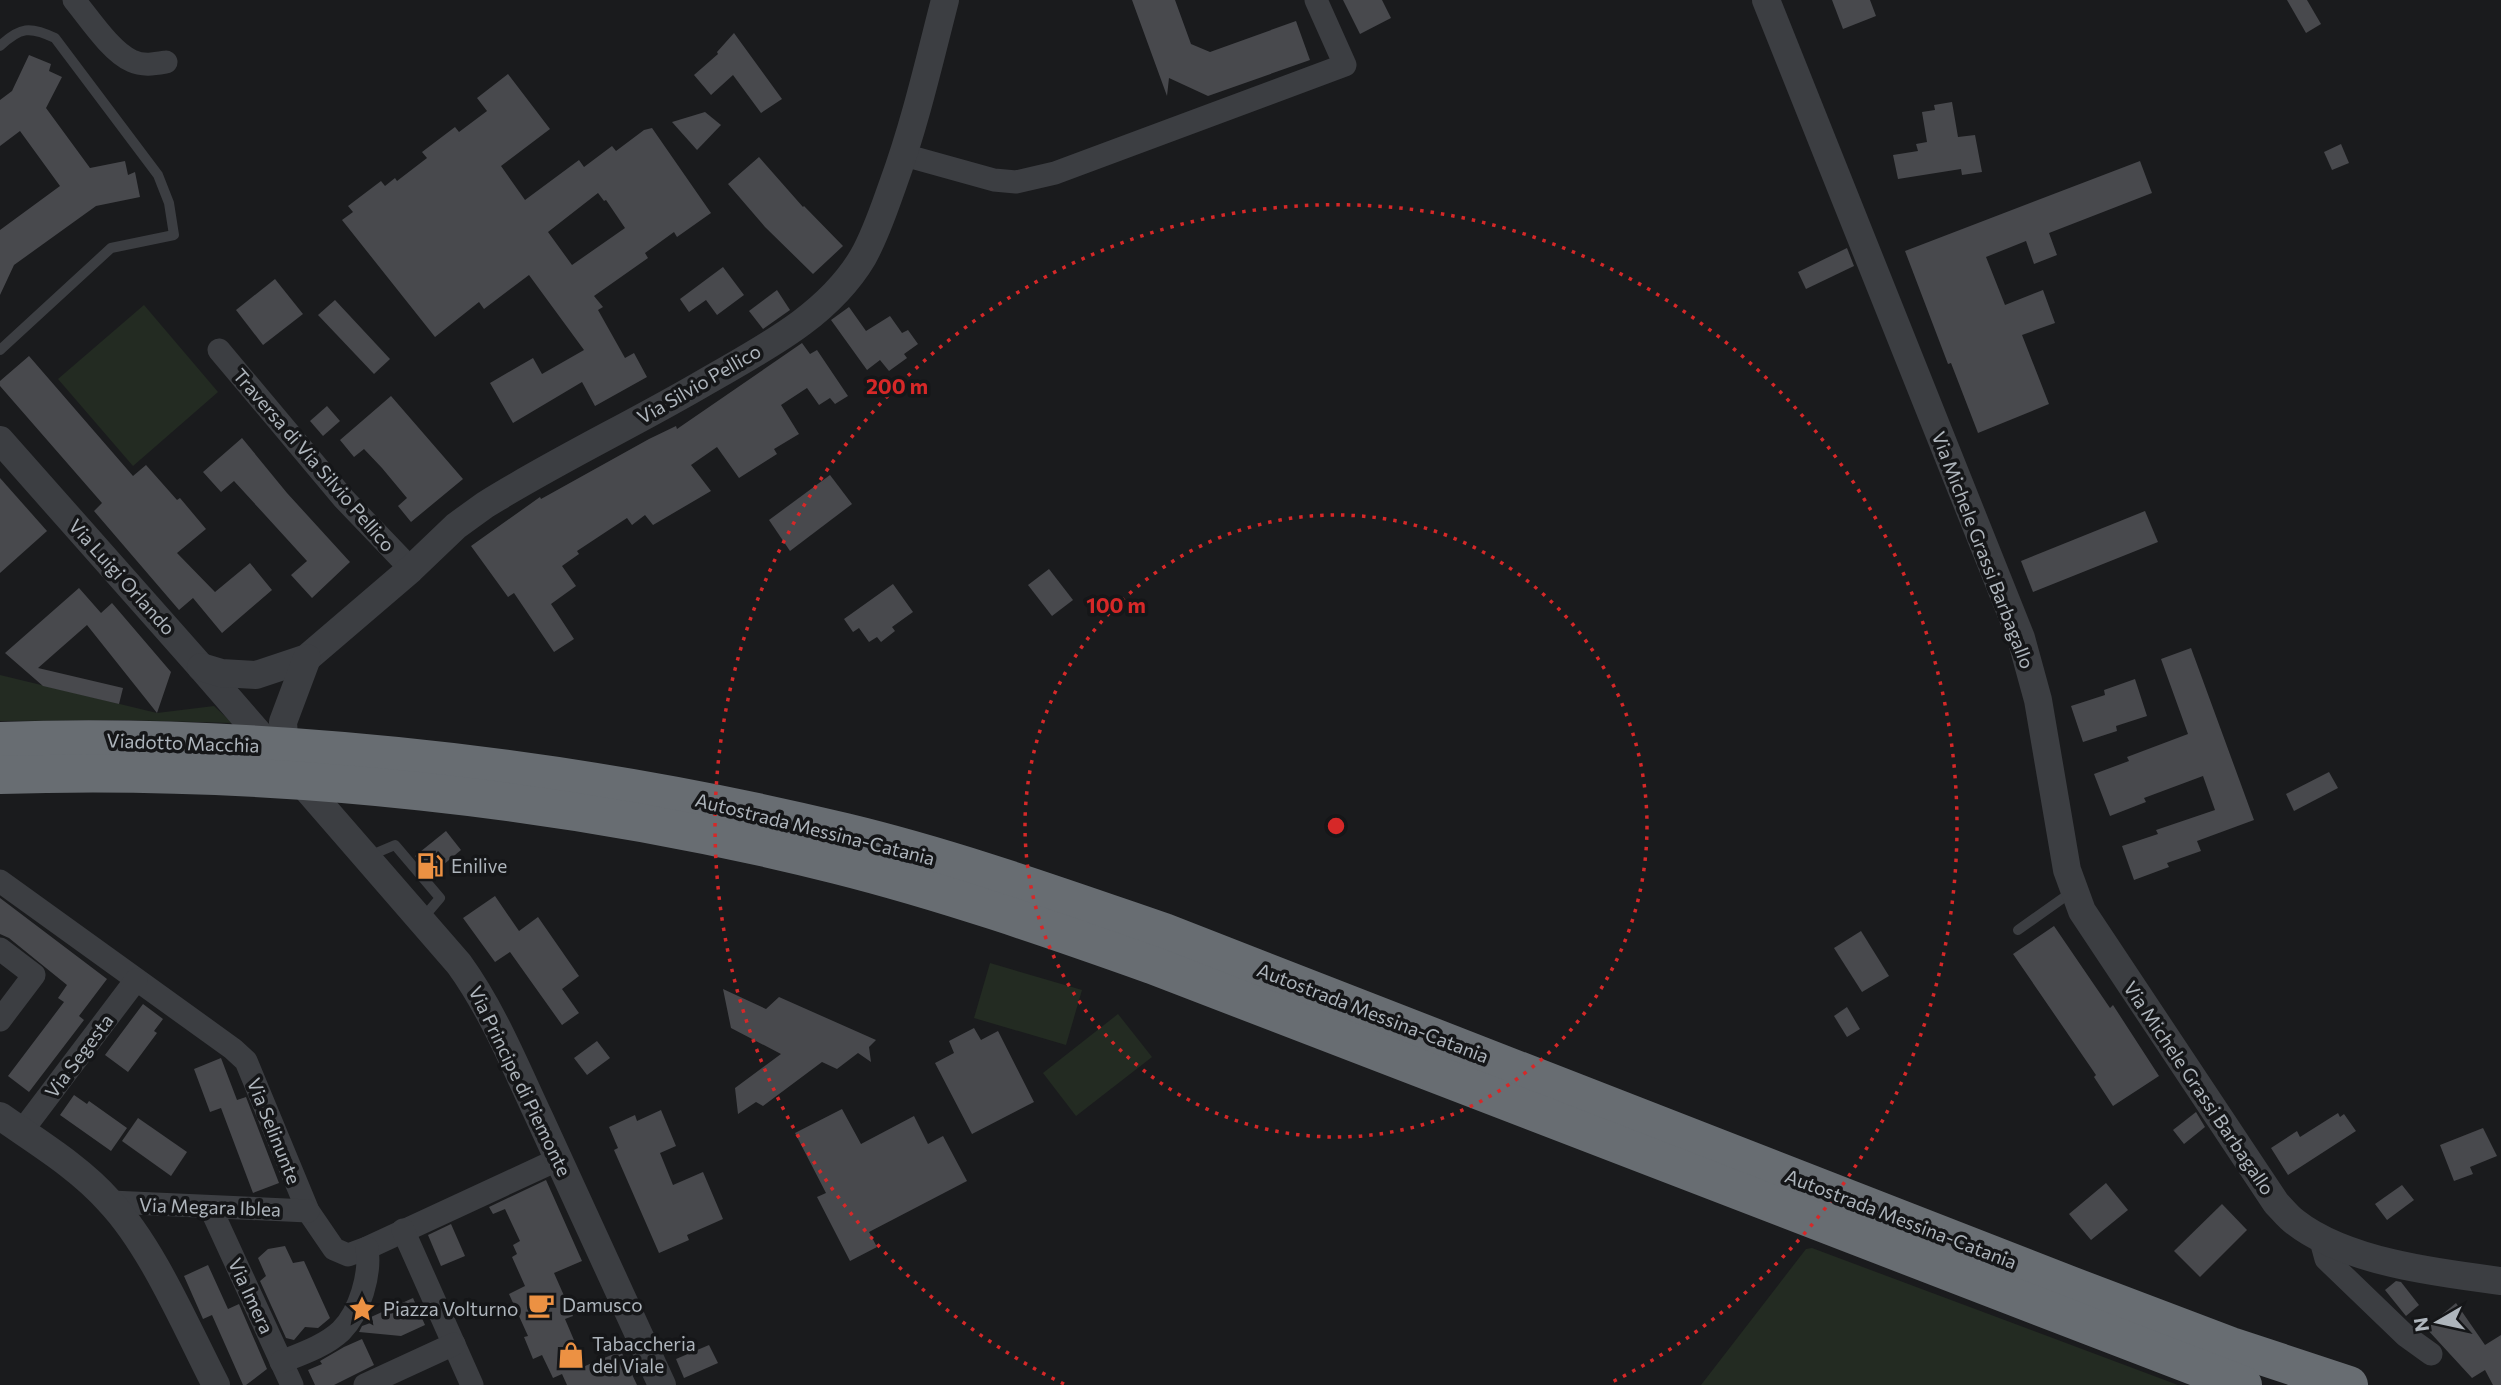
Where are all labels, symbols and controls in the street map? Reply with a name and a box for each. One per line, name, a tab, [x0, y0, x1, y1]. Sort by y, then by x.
street label: Via Silvio Pellico	[633, 339, 765, 428]
street label: Traversa di Via Silvio Pellico	[229, 363, 400, 556]
text: 200 m	[866, 373, 928, 398]
street label: Via Michele Grassi Barbagallo	[1927, 428, 2039, 672]
street label: Via Luigi Orlando	[64, 514, 180, 639]
text: 100 m	[1086, 592, 1146, 617]
street label: Viadotto Macchia	[106, 728, 260, 757]
street label: Autostrada Messina-Catania	[693, 788, 937, 869]
centre of rings	[1324, 814, 1348, 838]
fuel station icon: Enilive	[415, 851, 445, 881]
place label: Enilive	[451, 854, 507, 877]
street label: Autostrada Messina-Catania	[1254, 958, 1492, 1067]
street label: Via Michele Grassi Barbagallo	[2119, 977, 2280, 1199]
street label: Via Principe di Piemonte	[464, 982, 577, 1180]
street label: Via Segesta	[40, 1009, 118, 1102]
street label: Via Selinunte	[243, 1074, 306, 1187]
street label: Autostrada Messina-Catania	[1782, 1164, 2020, 1273]
street label: Via Megara Iblea	[139, 1193, 281, 1220]
street label: Via Imera	[224, 1254, 279, 1337]
north arrow	[2403, 1287, 2473, 1357]
cafe icon: Damusco	[526, 1290, 556, 1320]
place label: Damusco	[562, 1293, 643, 1316]
place icon: Piazza Volturno	[347, 1294, 377, 1324]
place label: Piazza Volturno	[383, 1297, 518, 1320]
text: N	[2408, 1316, 2433, 1334]
place label: Tabaccheria del Viale	[592, 1332, 696, 1377]
shop icon: Tabaccheria del Viale	[556, 1340, 586, 1370]

